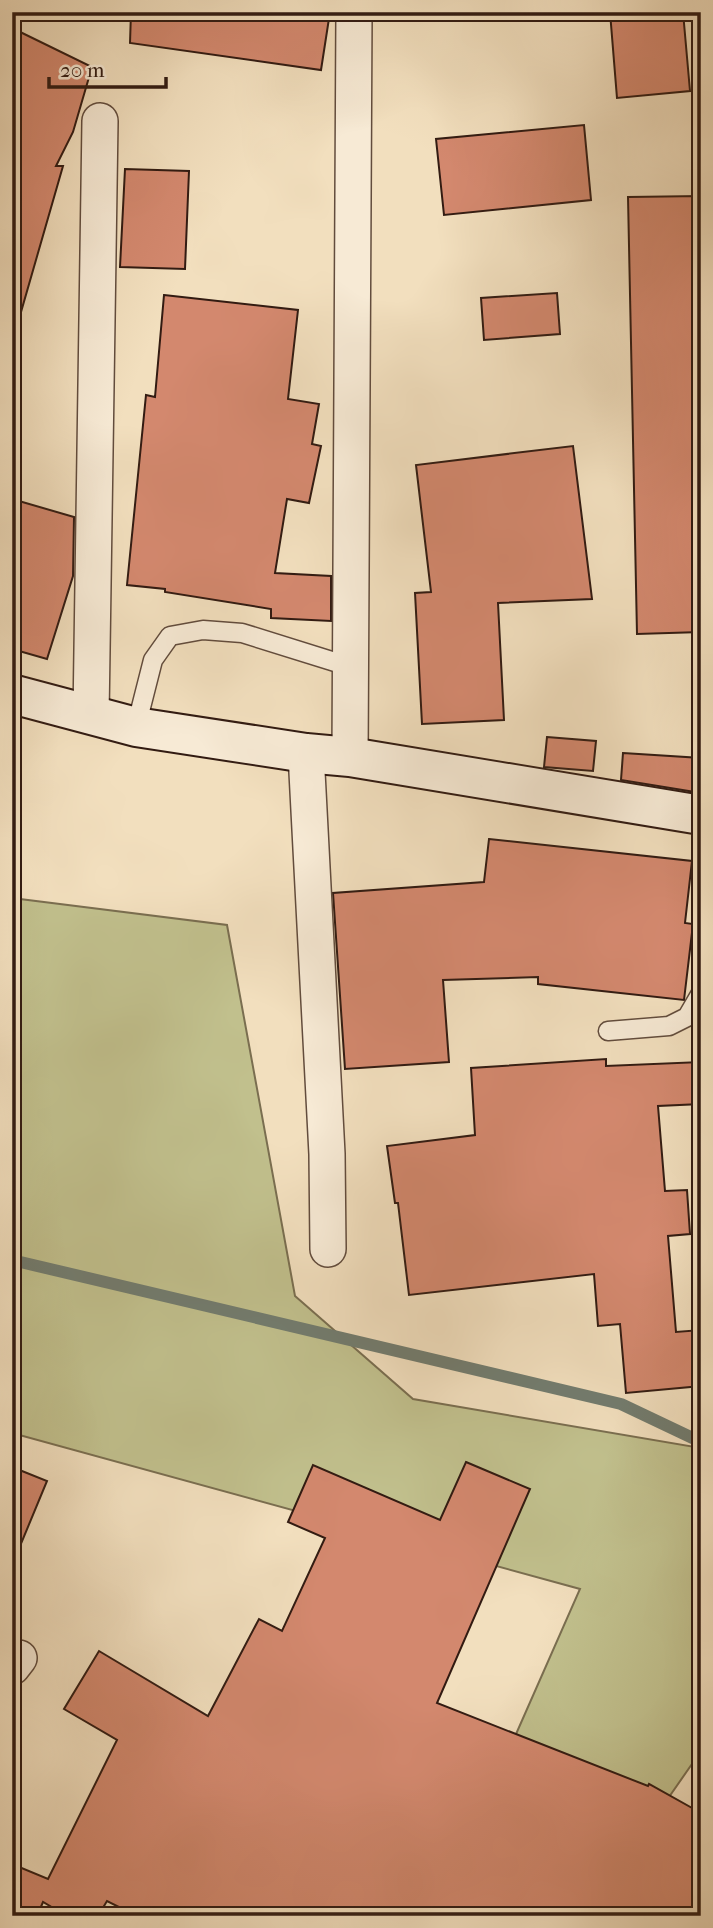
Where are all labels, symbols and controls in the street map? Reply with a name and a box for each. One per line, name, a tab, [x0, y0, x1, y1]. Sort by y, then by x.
scale bar	[49, 46, 166, 90]
text: 20 m	[60, 58, 105, 82]

